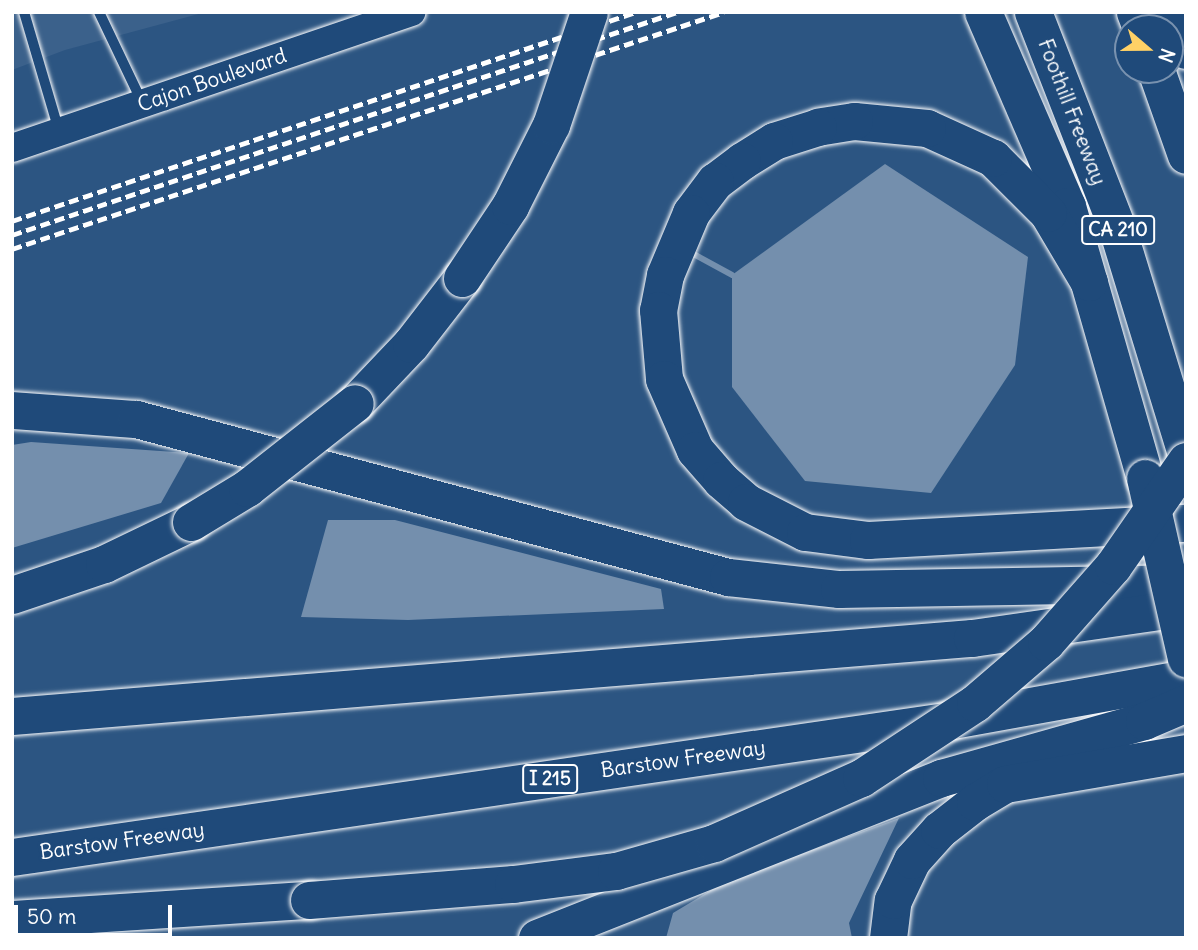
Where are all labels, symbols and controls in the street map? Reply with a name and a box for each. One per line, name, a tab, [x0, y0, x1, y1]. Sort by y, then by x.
north arrow	[1114, 14, 1184, 84]
street label: Foothill Freeway	[1033, 35, 1111, 189]
street label: Cajon Boulevard	[134, 43, 290, 117]
text: N	[1153, 45, 1180, 66]
road number: CA 210	[1080, 214, 1156, 246]
street label: Barstow Freeway	[599, 735, 767, 783]
road number: I 215	[522, 764, 578, 794]
street label: Barstow Freeway	[38, 817, 206, 865]
scale bar	[18, 890, 175, 934]
text: 50 m	[27, 903, 76, 930]

